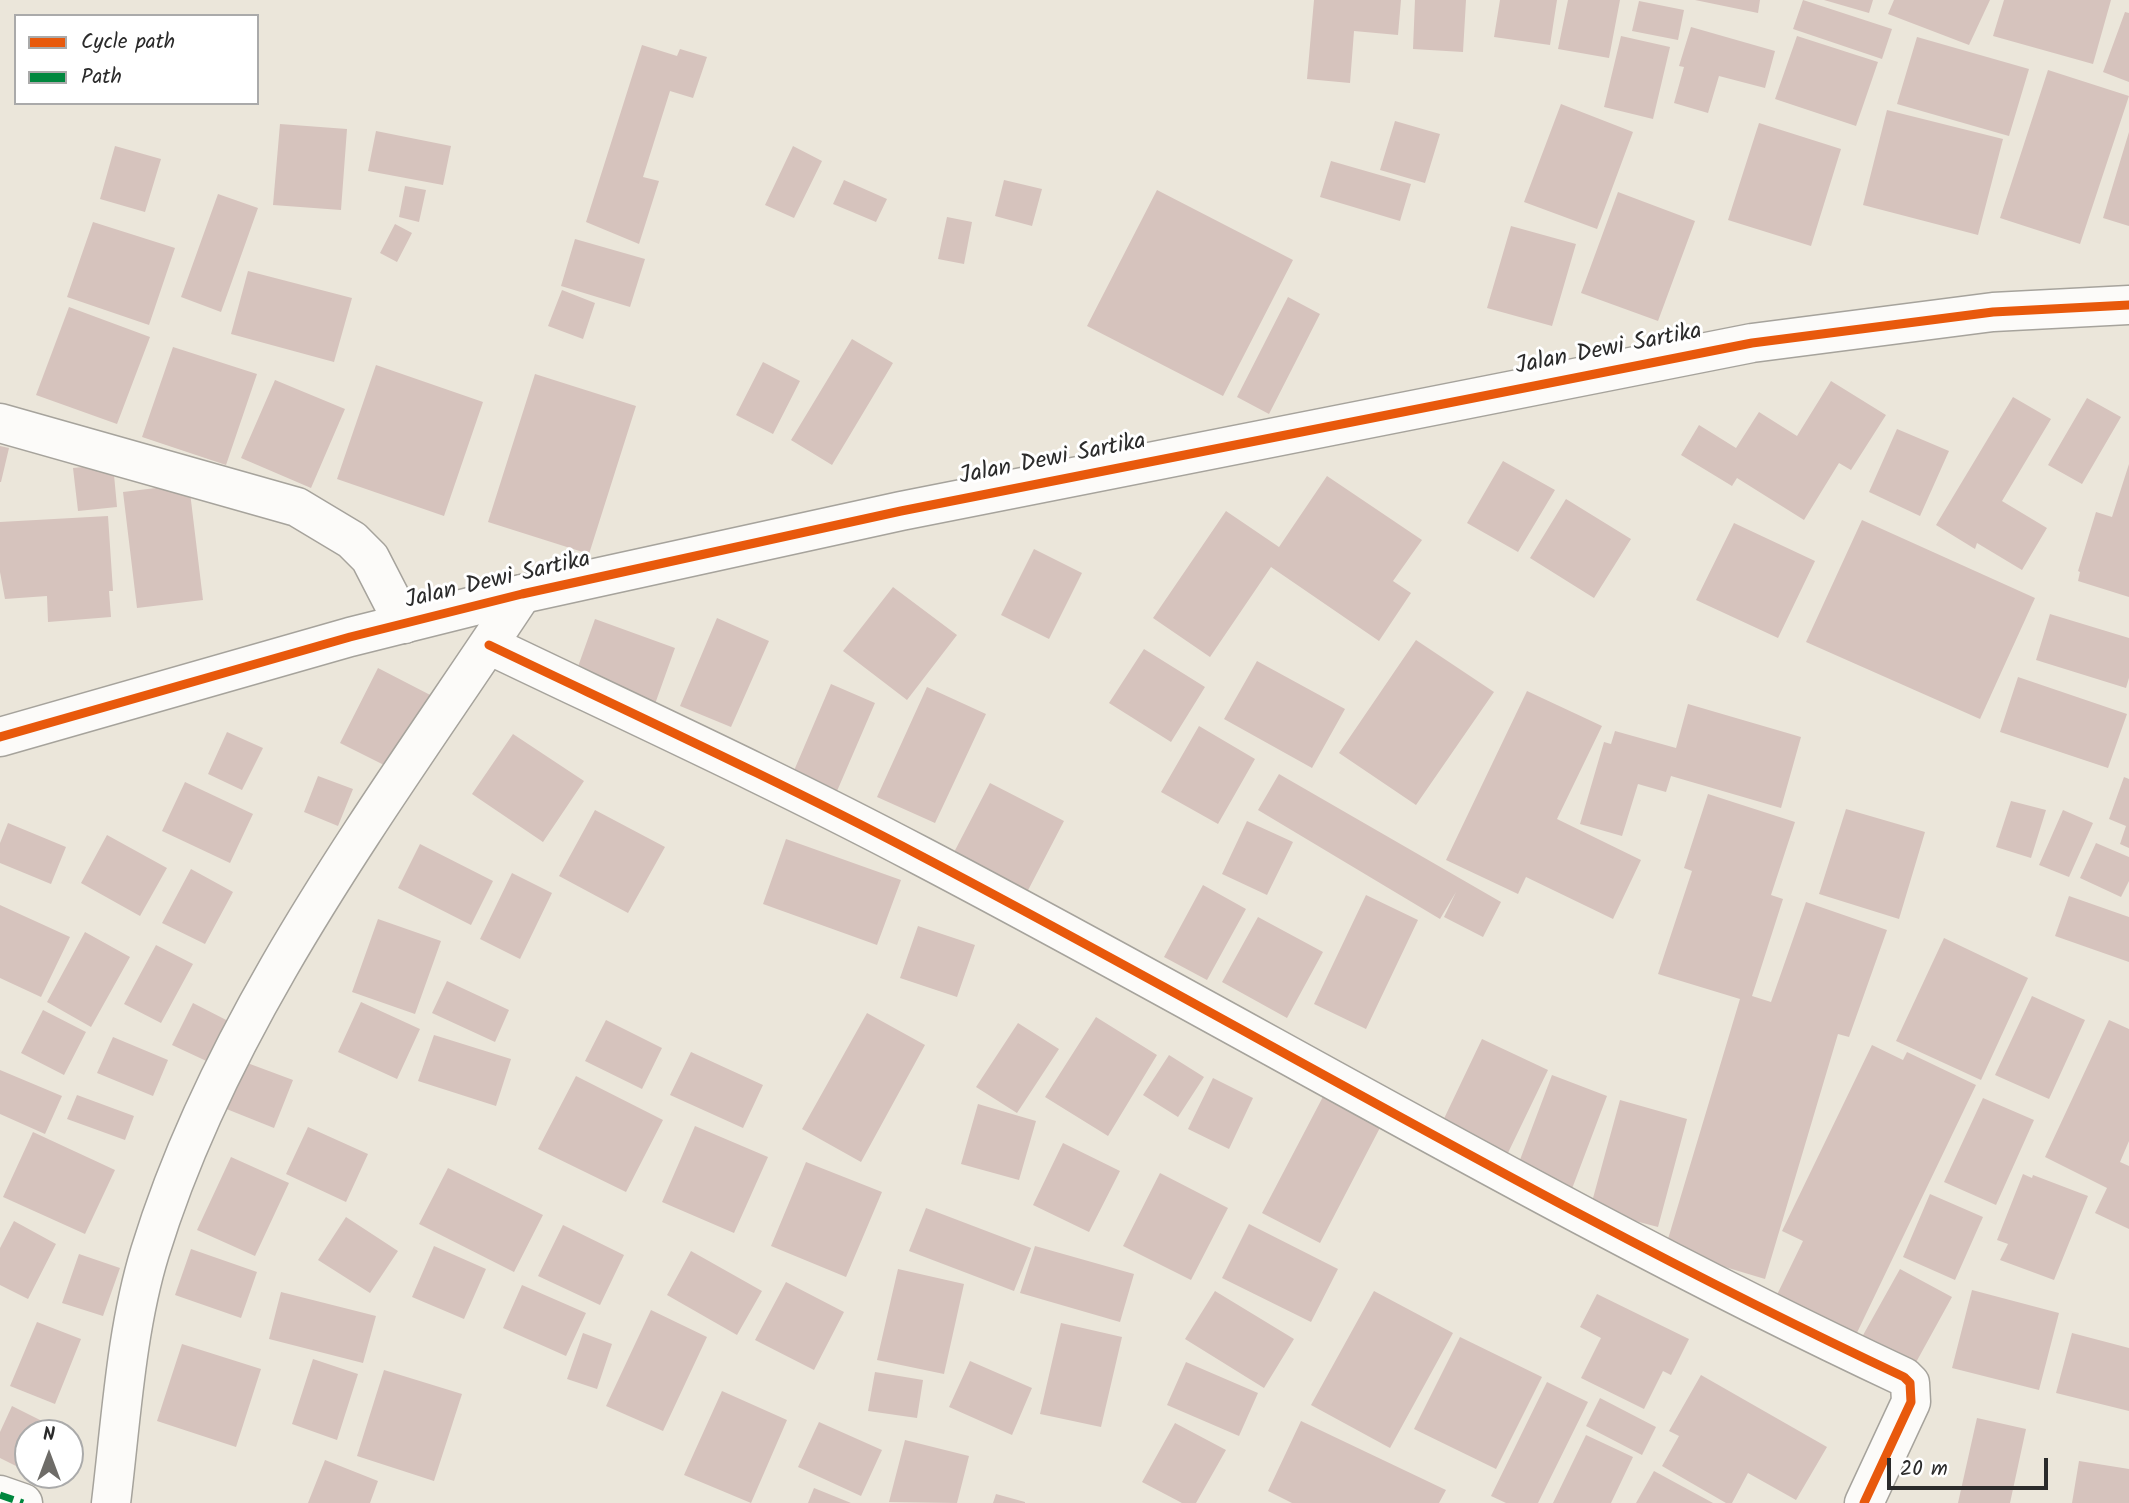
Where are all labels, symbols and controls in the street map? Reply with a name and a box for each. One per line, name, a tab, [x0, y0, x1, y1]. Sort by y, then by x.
legend	[14, 14, 259, 105]
text: Cycle path	[81, 26, 175, 59]
text: Path	[81, 61, 122, 94]
street label: Jalan Dewi Sartika	[1513, 319, 1705, 383]
street label: Jalan Dewi Sartika	[957, 429, 1149, 493]
street label: Jalan Dewi Sartika	[403, 547, 593, 617]
north arrow	[14, 1419, 84, 1489]
text: N	[43, 1420, 55, 1450]
scale bar	[1891, 1444, 2052, 1488]
text: 20 m	[1900, 1453, 1948, 1486]

